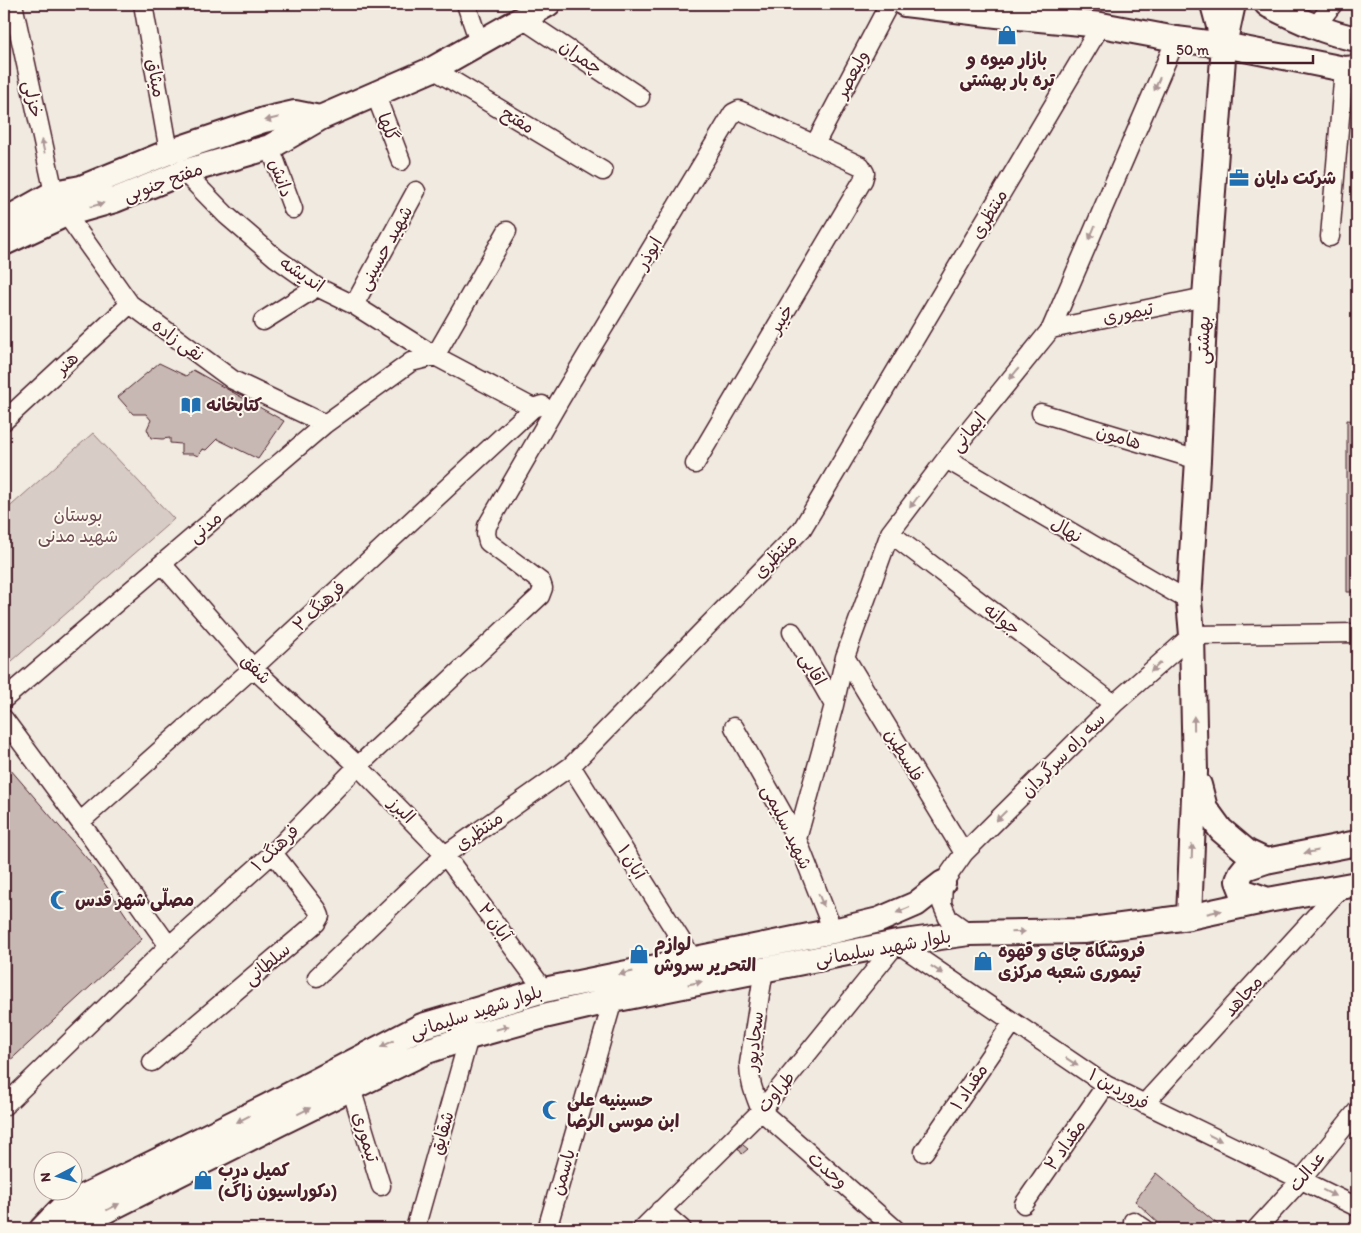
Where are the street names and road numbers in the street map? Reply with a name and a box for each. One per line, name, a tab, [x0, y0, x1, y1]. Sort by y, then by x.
street label: چمران	[555, 35, 607, 80]
street label: ولیعصر	[829, 46, 874, 103]
street label: میثاق	[142, 57, 170, 99]
street label: خزلی	[18, 78, 48, 120]
street label: مفتح	[497, 102, 539, 139]
street label: گلها	[373, 110, 404, 145]
street label: دانش	[264, 156, 298, 200]
street label: مفتح جنوبی	[120, 157, 206, 207]
street label: منتظری	[966, 185, 1012, 243]
street label: شهید حسینی	[353, 202, 417, 294]
street label: ابوذر	[630, 233, 667, 275]
street label: اندیشه	[275, 251, 329, 297]
street label: تیموری	[1101, 297, 1156, 329]
street label: خیبر	[763, 300, 798, 340]
street label: نقی زاده	[148, 314, 208, 366]
street label: بهشتی	[1191, 315, 1215, 365]
street label: هنر	[49, 347, 83, 380]
street label: ایمانی	[945, 408, 991, 456]
street label: هامون	[1094, 420, 1144, 454]
street label: مدنی	[184, 506, 226, 548]
street label: نهال	[1047, 512, 1087, 548]
street label: منتظری	[748, 529, 802, 583]
street label: فرهنگ ۲	[288, 576, 350, 636]
street label: جوانه	[979, 598, 1025, 640]
street label: شفق	[236, 649, 276, 689]
street label: اقایی	[795, 649, 831, 689]
street label: سه راه سرگردان	[1016, 708, 1110, 802]
street label: فلسطین	[880, 725, 928, 785]
street label: شهید سلیمی	[757, 781, 817, 873]
street label: البرز	[383, 791, 420, 828]
street label: منتظری	[451, 807, 507, 855]
street label: فرهنگ ۱	[246, 820, 304, 876]
street label: آبان ۱	[613, 841, 652, 885]
street label: آبان ۲	[474, 898, 517, 947]
street label: بلوار شهید سلیمانی	[813, 925, 953, 971]
street label: سلطانی	[239, 938, 295, 990]
street label: مجاهد	[1219, 971, 1267, 1021]
street label: بلوار شهید سلیمانی	[407, 980, 545, 1044]
street label: سجادپور	[740, 1010, 769, 1074]
street label: مقداد ۱	[946, 1060, 992, 1114]
street label: فروردین ۱	[1085, 1063, 1153, 1115]
street label: طراوت	[752, 1067, 800, 1117]
street label: تیموری	[348, 1109, 384, 1165]
street label: شقایق	[425, 1109, 459, 1157]
street label: مقداد ۲	[1040, 1115, 1090, 1175]
street label: یاسمن	[546, 1146, 580, 1198]
street label: عدالت	[1284, 1146, 1330, 1196]
street label: وحدت	[804, 1147, 852, 1193]

